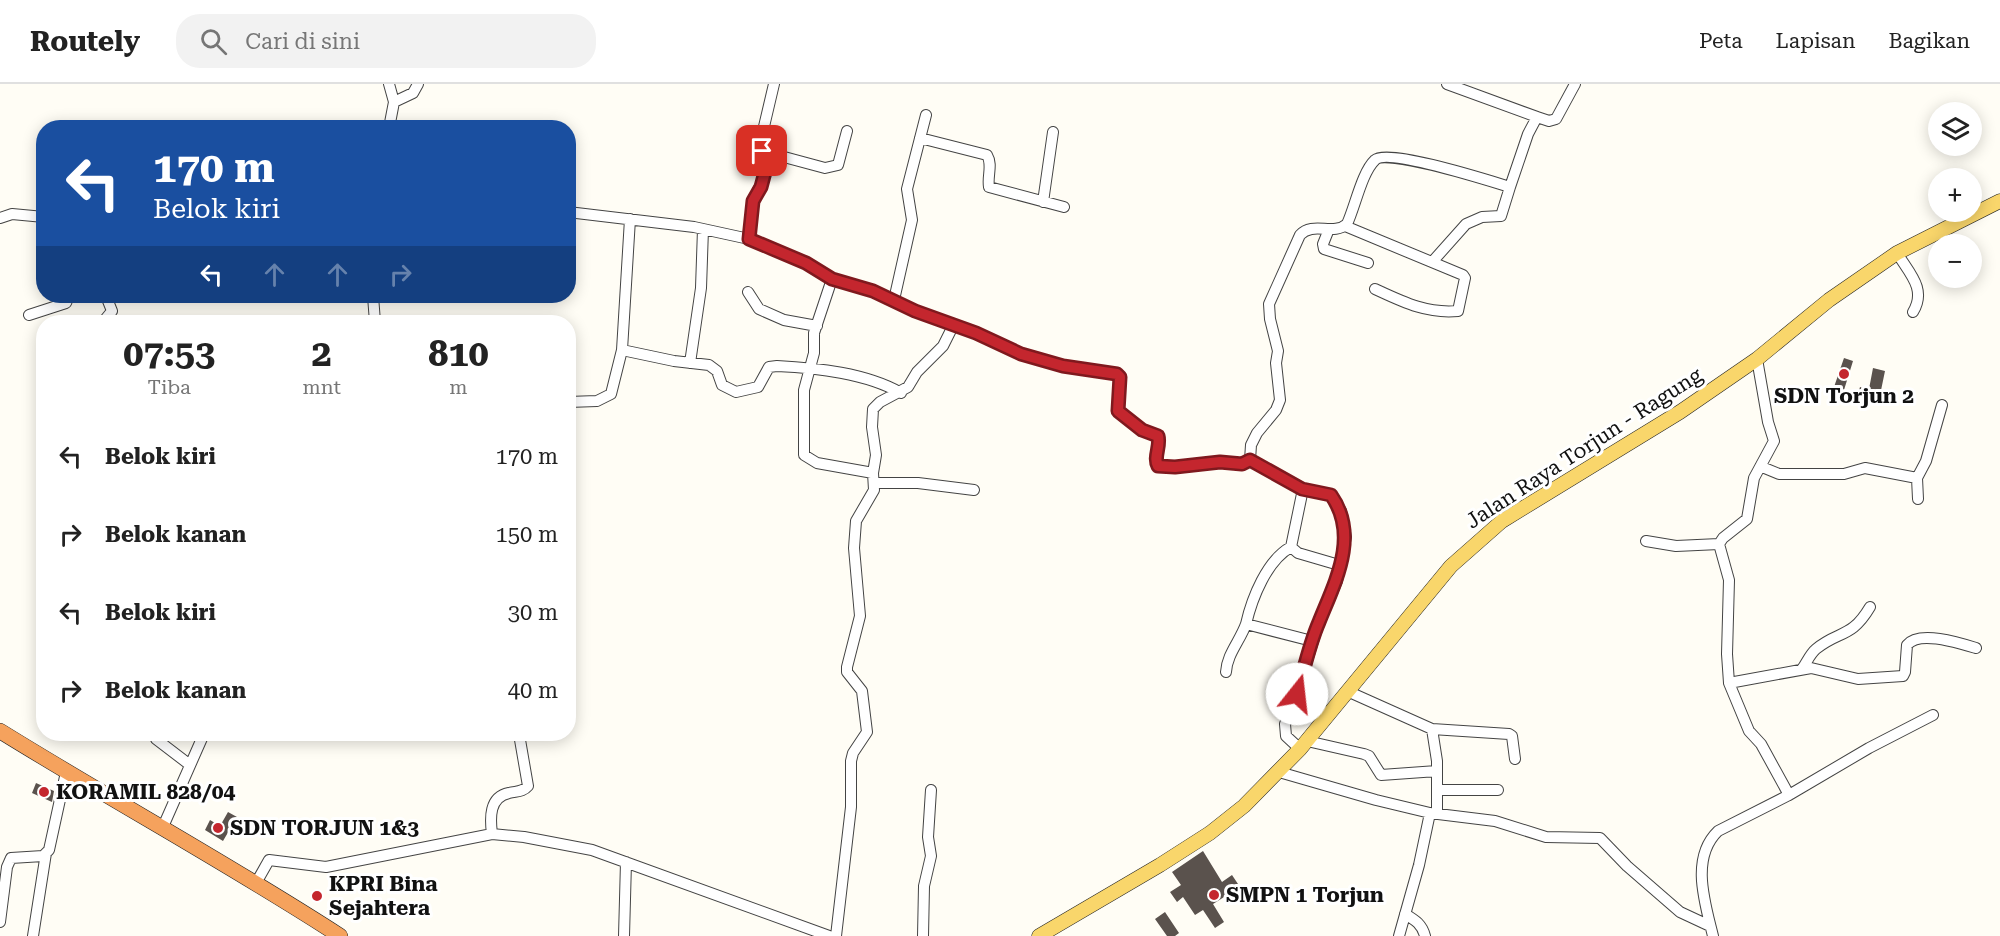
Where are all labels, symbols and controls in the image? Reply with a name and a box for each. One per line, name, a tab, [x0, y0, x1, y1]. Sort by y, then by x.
search box	[176, 14, 596, 68]
text: Routely	[30, 25, 140, 58]
icon: search	[197, 25, 230, 58]
text: Cari di sini	[245, 29, 360, 54]
text: Peta	[1699, 29, 1743, 53]
text: Lapisan	[1776, 29, 1856, 53]
text: Bagikan	[1889, 29, 1970, 53]
map controls	[1928, 102, 1982, 288]
button: layers	[1928, 102, 1982, 156]
pin	[736, 125, 787, 176]
icon: arrive	[745, 134, 778, 167]
text: 170 m	[153, 143, 275, 192]
icon: left	[54, 144, 132, 222]
button: +	[1928, 168, 1982, 222]
text: Belok kiri	[153, 193, 280, 225]
button: −	[1928, 234, 1982, 288]
icon: left	[195, 258, 228, 291]
icon: ahead	[258, 258, 291, 291]
icon: ahead	[321, 258, 354, 291]
icon: right	[384, 258, 417, 291]
text: 07:53	[123, 333, 215, 375]
text: 2	[312, 333, 332, 375]
text: 810	[428, 333, 489, 375]
street label: Jalan Raya Torjun - Ragung	[1461, 363, 1707, 533]
marker: SDN Torjun 2	[1837, 367, 1851, 381]
text: Tiba	[148, 375, 191, 399]
text: mnt	[302, 375, 341, 399]
text: m	[449, 375, 468, 399]
place label: SDN Torjun 2	[1774, 384, 1914, 408]
icon: left	[54, 440, 87, 473]
text: Belok kiri	[105, 444, 216, 469]
text: 170 m	[495, 444, 558, 469]
icon: right	[54, 518, 87, 551]
text: Belok kanan	[105, 522, 246, 547]
text: 150 m	[495, 522, 558, 547]
icon: left	[54, 596, 87, 629]
text: Belok kiri	[105, 600, 216, 625]
text: 30 m	[508, 600, 558, 625]
position arrow	[1265, 662, 1329, 726]
icon: right	[54, 674, 87, 707]
text: Belok kanan	[105, 678, 246, 703]
text: 40 m	[508, 678, 558, 703]
place label: KORAMIL 828/04	[56, 780, 235, 804]
marker: KORAMIL 828/04	[37, 785, 51, 799]
place label: SDN TORJUN 1&3	[230, 816, 419, 840]
marker: SDN TORJUN 1&3	[211, 821, 225, 835]
place label: KPRI Bina Sejahtera	[329, 872, 438, 920]
place label: SMPN 1 Torjun	[1226, 883, 1384, 907]
marker: SMPN 1 Torjun	[1207, 888, 1221, 902]
marker: KPRI Bina Sejahtera	[310, 889, 324, 903]

